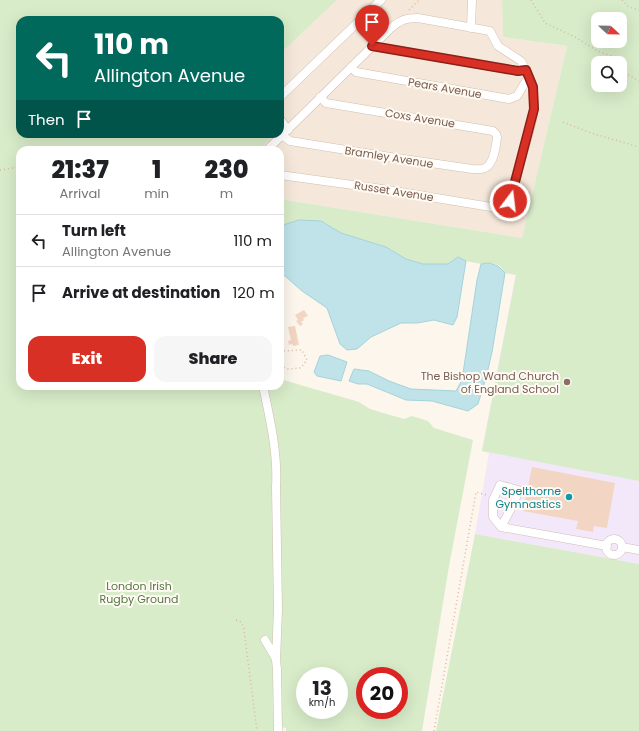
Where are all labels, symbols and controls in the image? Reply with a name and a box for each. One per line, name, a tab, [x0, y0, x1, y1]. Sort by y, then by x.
pin	[355, 5, 389, 46]
icon: arrive	[361, 11, 383, 33]
north arrow	[591, 12, 627, 48]
map controls	[591, 12, 627, 92]
text: 110 m	[94, 25, 169, 64]
icon: left	[28, 32, 80, 84]
button: search	[591, 56, 627, 92]
text: Allington Avenue	[94, 63, 245, 88]
street label: Pears Avenue	[407, 74, 483, 102]
street label: Coxs Avenue	[384, 105, 456, 131]
icon: arrive	[73, 108, 95, 130]
text: Then	[28, 109, 65, 130]
street label: Bramley Avenue	[344, 142, 435, 172]
text: 21:37	[51, 153, 109, 186]
text: 1	[152, 153, 161, 186]
text: 230	[204, 153, 249, 186]
street label: Russet Avenue	[353, 177, 435, 205]
position arrow	[489, 180, 531, 222]
text: Arrival	[60, 184, 101, 203]
text: min	[144, 184, 169, 203]
text: m	[220, 184, 233, 203]
text: Turn left	[62, 220, 126, 241]
icon: left	[28, 230, 50, 252]
text: 110 m	[234, 230, 272, 251]
text: Allington Avenue	[62, 242, 171, 261]
icon: arrive	[28, 282, 50, 304]
text: Arrive at destination	[62, 282, 220, 303]
text: 120 m	[232, 282, 275, 303]
button: Exit	[28, 336, 146, 382]
button: Share	[154, 336, 272, 382]
place label: The Bishop Wand Church of England School	[421, 368, 559, 397]
marker: The Bishop Wand Church of England School	[562, 377, 572, 387]
place label: Spelthorne Gymnastics	[496, 483, 561, 512]
marker: Spelthorne Gymnastics	[564, 492, 574, 502]
park label: London Irish Rugby Ground	[100, 578, 178, 607]
speed limit sign: 20	[356, 667, 408, 719]
text: 13	[312, 674, 332, 702]
text: km/h	[309, 695, 335, 710]

